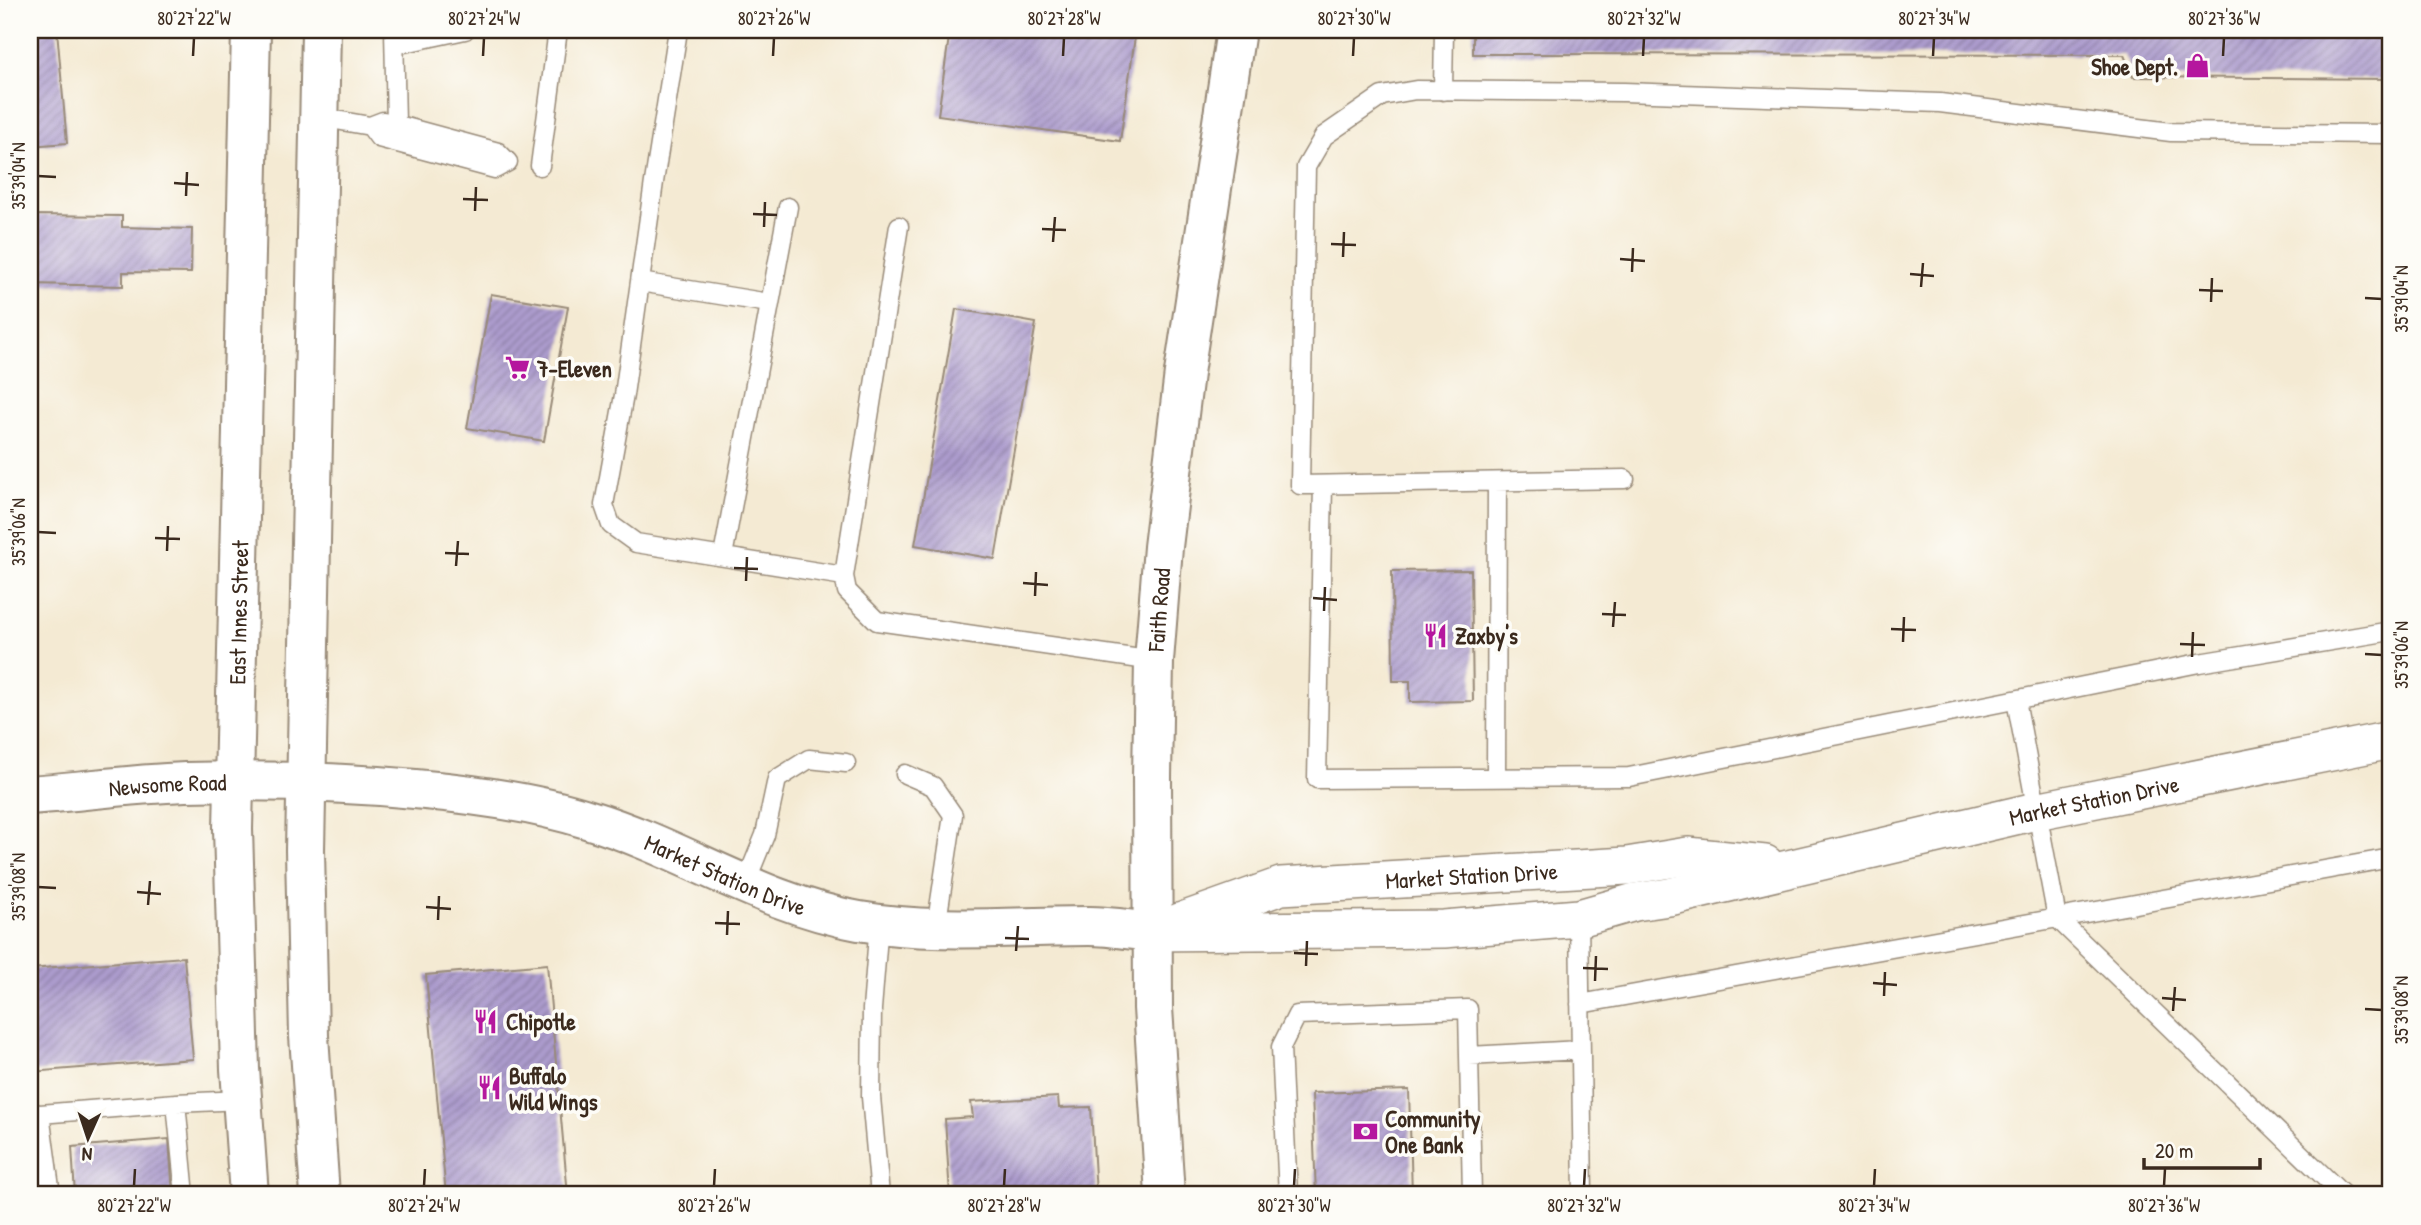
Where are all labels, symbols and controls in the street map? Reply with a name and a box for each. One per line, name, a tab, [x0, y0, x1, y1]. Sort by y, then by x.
text: 80°27'22"W	[157, 6, 231, 31]
text: 80°27'24"W	[448, 6, 520, 31]
text: 80°27'26"W	[738, 6, 810, 31]
text: 80°27'28"W	[1027, 6, 1101, 31]
text: 80°27'30"W	[1318, 6, 1391, 31]
text: 80°27'32"W	[1607, 6, 1681, 31]
text: 80°27'34"W	[1898, 6, 1970, 31]
text: 80°27'36"W	[2188, 6, 2260, 31]
place label: Shoe Dept.	[2091, 51, 2178, 83]
shop icon: Shoe Dept.	[2184, 52, 2212, 80]
text: 35°39'04"N	[6, 142, 31, 210]
text: 35°39'04"N	[2389, 265, 2414, 333]
place label: 7-Eleven	[536, 353, 612, 384]
supermarket icon: 7-Eleven	[503, 354, 531, 382]
text: 35°39'06"N	[6, 498, 31, 566]
street label: East Innes Street	[221, 539, 255, 685]
street label: Faith Road	[1139, 567, 1177, 653]
place label: Zaxby's	[1455, 620, 1518, 652]
restaurant icon: Zaxby's	[1421, 621, 1449, 649]
text: 35°39'06"N	[2389, 621, 2414, 689]
street label: Newsome Road	[107, 766, 227, 803]
street label: Market Station Drive	[2006, 767, 2181, 832]
street label: Market Station Drive	[640, 826, 810, 922]
text: 35°39'08"N	[6, 853, 31, 921]
street label: Market Station Drive	[1385, 855, 1558, 895]
text: 35°39'08"N	[2389, 976, 2414, 1044]
place label: Chipotle	[506, 1006, 577, 1038]
restaurant icon: Chipotle	[472, 1007, 500, 1035]
place label: Buffalo Wild Wings	[509, 1060, 598, 1118]
restaurant icon: Buffalo Wild Wings	[475, 1074, 503, 1102]
north arrow	[52, 1102, 122, 1172]
place label: Community One Bank	[1385, 1103, 1481, 1160]
bank icon: Community One Bank	[1351, 1117, 1379, 1145]
scale bar	[2144, 1127, 2260, 1171]
text: 20 m	[2155, 1136, 2193, 1165]
text: N	[81, 1142, 93, 1168]
text: 80°27'22"W	[97, 1193, 171, 1218]
text: 80°27'24"W	[388, 1193, 460, 1218]
text: 80°27'26"W	[678, 1193, 750, 1218]
text: 80°27'28"W	[967, 1193, 1041, 1218]
text: 80°27'30"W	[1258, 1193, 1331, 1218]
text: 80°27'32"W	[1547, 1193, 1621, 1218]
text: 80°27'34"W	[1838, 1193, 1910, 1218]
text: 80°27'36"W	[2128, 1193, 2200, 1218]

